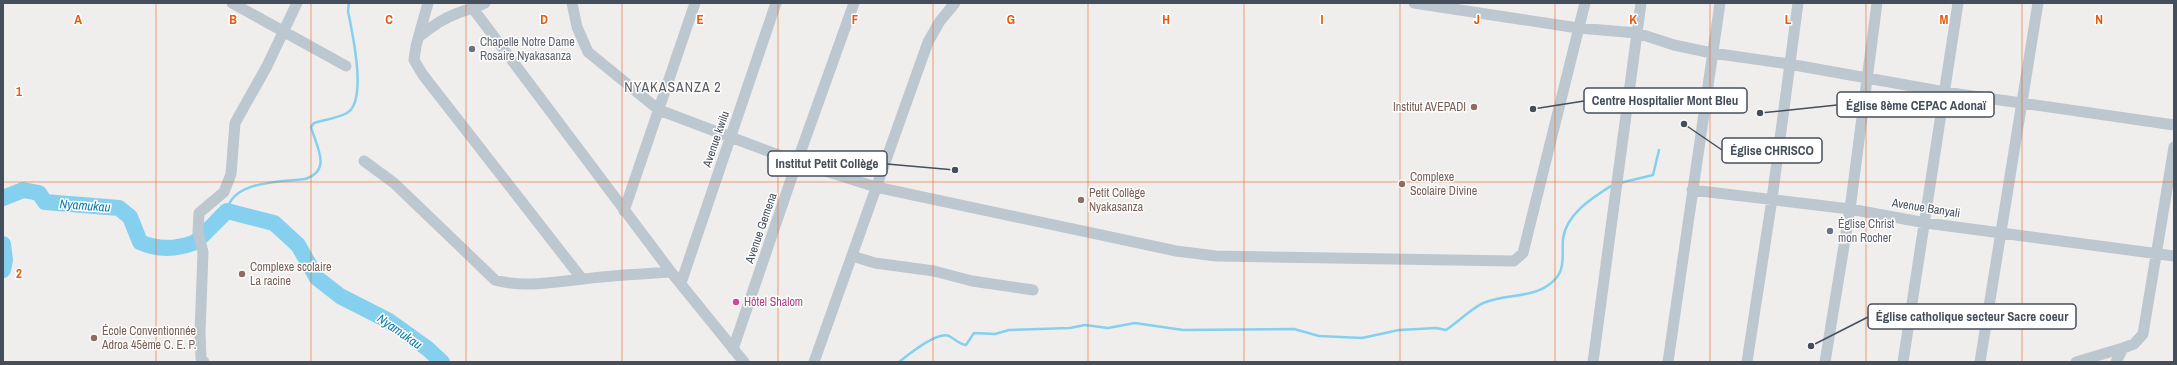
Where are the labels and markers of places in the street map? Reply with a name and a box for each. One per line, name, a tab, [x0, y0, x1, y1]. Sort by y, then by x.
place label: Chapelle Notre Dame Rosaire Nyakasanza	[480, 34, 575, 64]
marker: Chapelle Notre Dame Rosaire Nyakasanza	[467, 44, 477, 54]
callout: Centre Hospitalier Mont Bleu	[1584, 88, 1747, 113]
callout: Église 8ème CEPAC Adonaï	[1837, 92, 1994, 117]
place label: Institut AVEPADI	[1393, 99, 1466, 115]
marker: Institut AVEPADI	[1469, 102, 1479, 112]
callout: Église CHRISCO	[1722, 138, 1822, 163]
callout: Institut Petit Collège	[768, 151, 887, 176]
place label: Complexe Scolaire Divine	[1410, 169, 1477, 199]
marker: Complexe Scolaire Divine	[1397, 179, 1407, 189]
place label: Petit Collège Nyakasanza	[1089, 185, 1145, 215]
marker: Petit Collège Nyakasanza	[1076, 195, 1086, 205]
place label: Église Christ mon Rocher	[1838, 216, 1895, 246]
marker: Église Christ mon Rocher	[1825, 226, 1835, 236]
place label: Complexe scolaire La racine	[250, 259, 331, 289]
marker: Complexe scolaire La racine	[237, 269, 247, 279]
place label: Hôtel Shalom	[744, 294, 803, 310]
marker: Hôtel Shalom	[731, 297, 741, 307]
callout: Église catholique secteur Sacre coeur	[1868, 304, 2076, 329]
place label: École Conventionnée Adroa 45ème C. E. P.	[101, 323, 196, 353]
marker: École Conventionnée Adroa 45ème C. E. P.	[89, 333, 99, 343]

